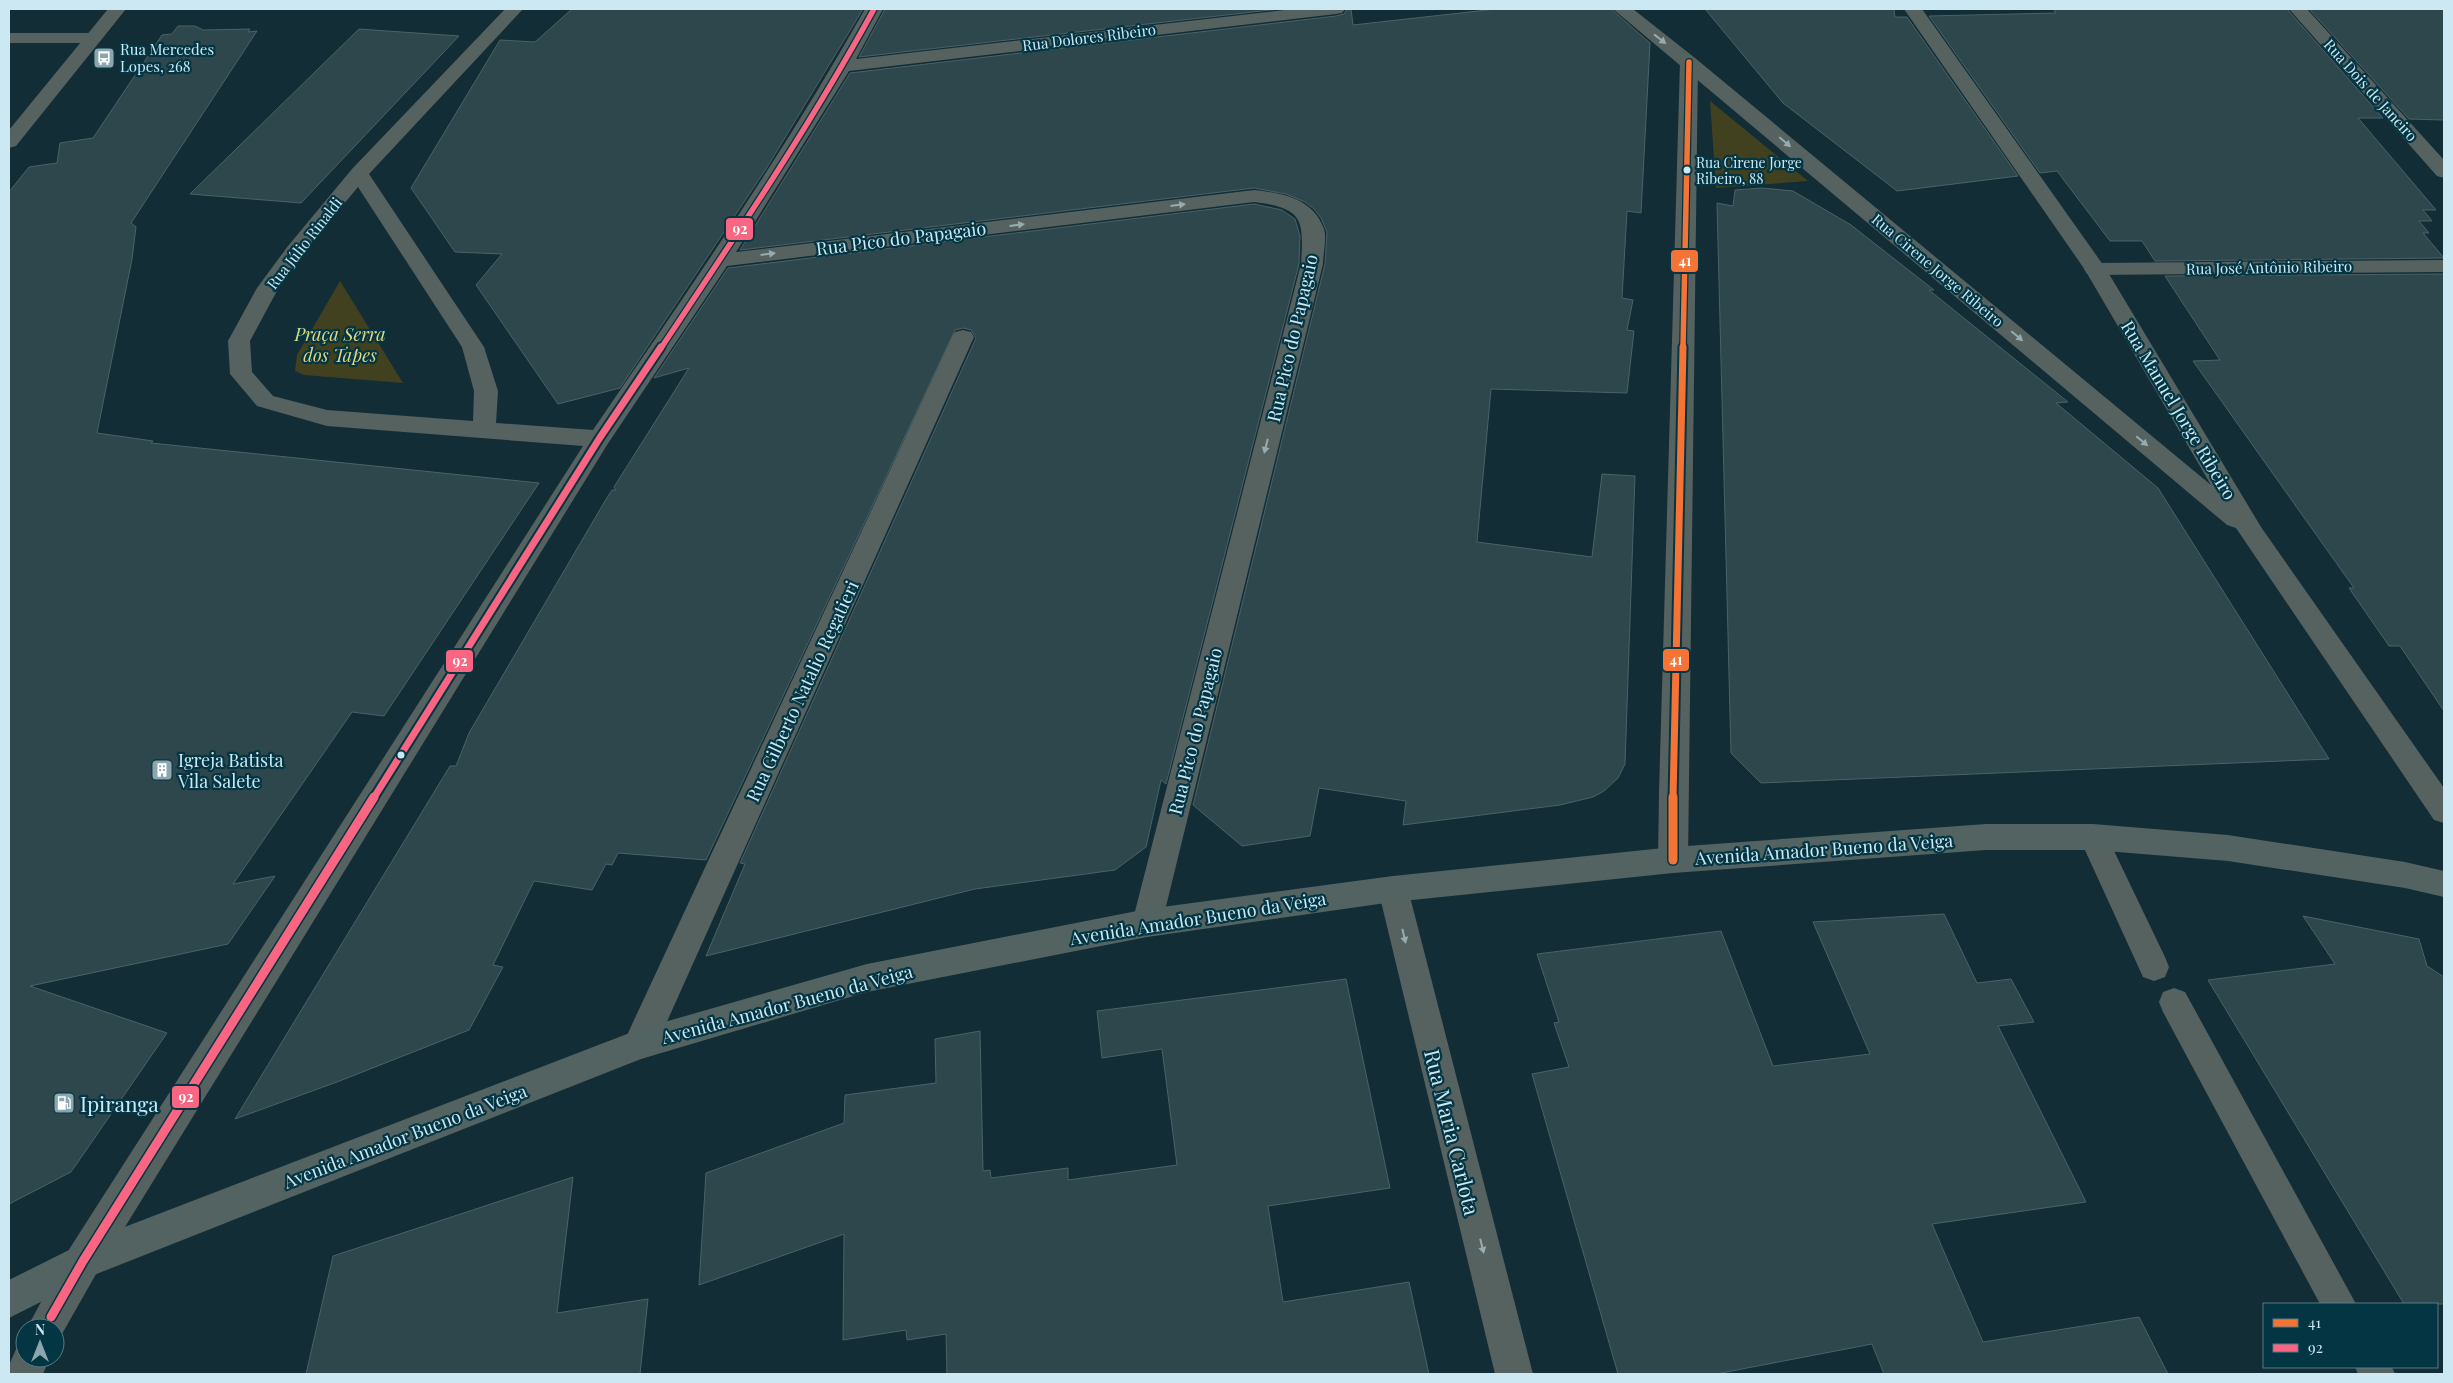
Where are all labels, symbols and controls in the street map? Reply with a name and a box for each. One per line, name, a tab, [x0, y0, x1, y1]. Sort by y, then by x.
street label: Rua Dolores Ribeiro	[1021, 19, 1157, 55]
one-way arrow	[1653, 33, 1666, 44]
street label: Rua Dois de Janeiro	[2320, 35, 2422, 145]
place label: Rua Mercedes Lopes, 268	[120, 39, 214, 76]
bus stop icon: Rua Mercedes Lopes, 268	[92, 46, 116, 70]
one-way arrow	[1779, 137, 1792, 148]
place label: Rua Cirene Jorge Ribeiro, 88	[1696, 153, 1802, 188]
marker: Rua Cirene Jorge Ribeiro, 88	[1682, 165, 1692, 175]
street label: Rua Júlio Rinaldi	[262, 193, 347, 293]
one-way arrow	[1170, 201, 1186, 209]
street label: Rua Cirene Jorge Ribeiro	[1868, 209, 2008, 331]
street label: Rua Pico do Papagaio	[815, 216, 988, 260]
line badge: 92	[725, 217, 754, 241]
text: 92	[732, 219, 748, 238]
one-way arrow	[1009, 220, 1025, 228]
line badge: 41	[1670, 249, 1699, 273]
one-way arrow	[761, 250, 777, 258]
text: 41	[1679, 251, 1691, 270]
street label: Rua Pico do Papagaio	[1261, 252, 1323, 424]
street label: Rua José Antônio Ribeiro	[2186, 256, 2352, 278]
street label: Rua Manuel Jorge Ribeiro	[2116, 316, 2242, 504]
park label: Praça Serra dos Tapes	[293, 322, 386, 367]
one-way arrow	[2011, 331, 2024, 342]
one-way arrow	[2135, 435, 2148, 446]
one-way arrow	[1262, 439, 1270, 454]
street label: Rua Gilberto Natalio Regatieri	[740, 577, 864, 805]
street label: Rua Pico do Papagaio	[1163, 645, 1227, 817]
line badge: 41	[1662, 648, 1690, 672]
line badge: 92	[445, 649, 474, 673]
text: 41	[1670, 650, 1682, 669]
text: 92	[452, 651, 468, 670]
place label: Igreja Batista Vila Salete	[177, 748, 283, 793]
unlabelled marker	[396, 750, 406, 760]
building icon: Igreja Batista Vila Salete	[150, 758, 174, 782]
street label: Avenida Amador Bueno da Veiga	[1693, 828, 1954, 870]
street label: Avenida Amador Bueno da Veiga	[1067, 886, 1328, 950]
one-way arrow	[1400, 928, 1408, 943]
street label: Avenida Amador Bueno da Veiga	[658, 959, 915, 1049]
street label: Rua Maria Carlota	[1419, 1046, 1487, 1218]
street label: Avenida Amador Bueno da Veiga	[279, 1078, 530, 1194]
line badge: 92	[171, 1085, 200, 1109]
text: 92	[178, 1087, 194, 1106]
place label: Ipiranga	[80, 1089, 159, 1117]
fuel station icon: Ipiranga	[52, 1091, 76, 1115]
one-way arrow	[1478, 1239, 1486, 1254]
legend	[2263, 1303, 2438, 1368]
text: 41	[2308, 1312, 2321, 1332]
north arrow	[15, 1318, 65, 1368]
text: N	[35, 1320, 45, 1339]
text: 92	[2308, 1337, 2323, 1357]

